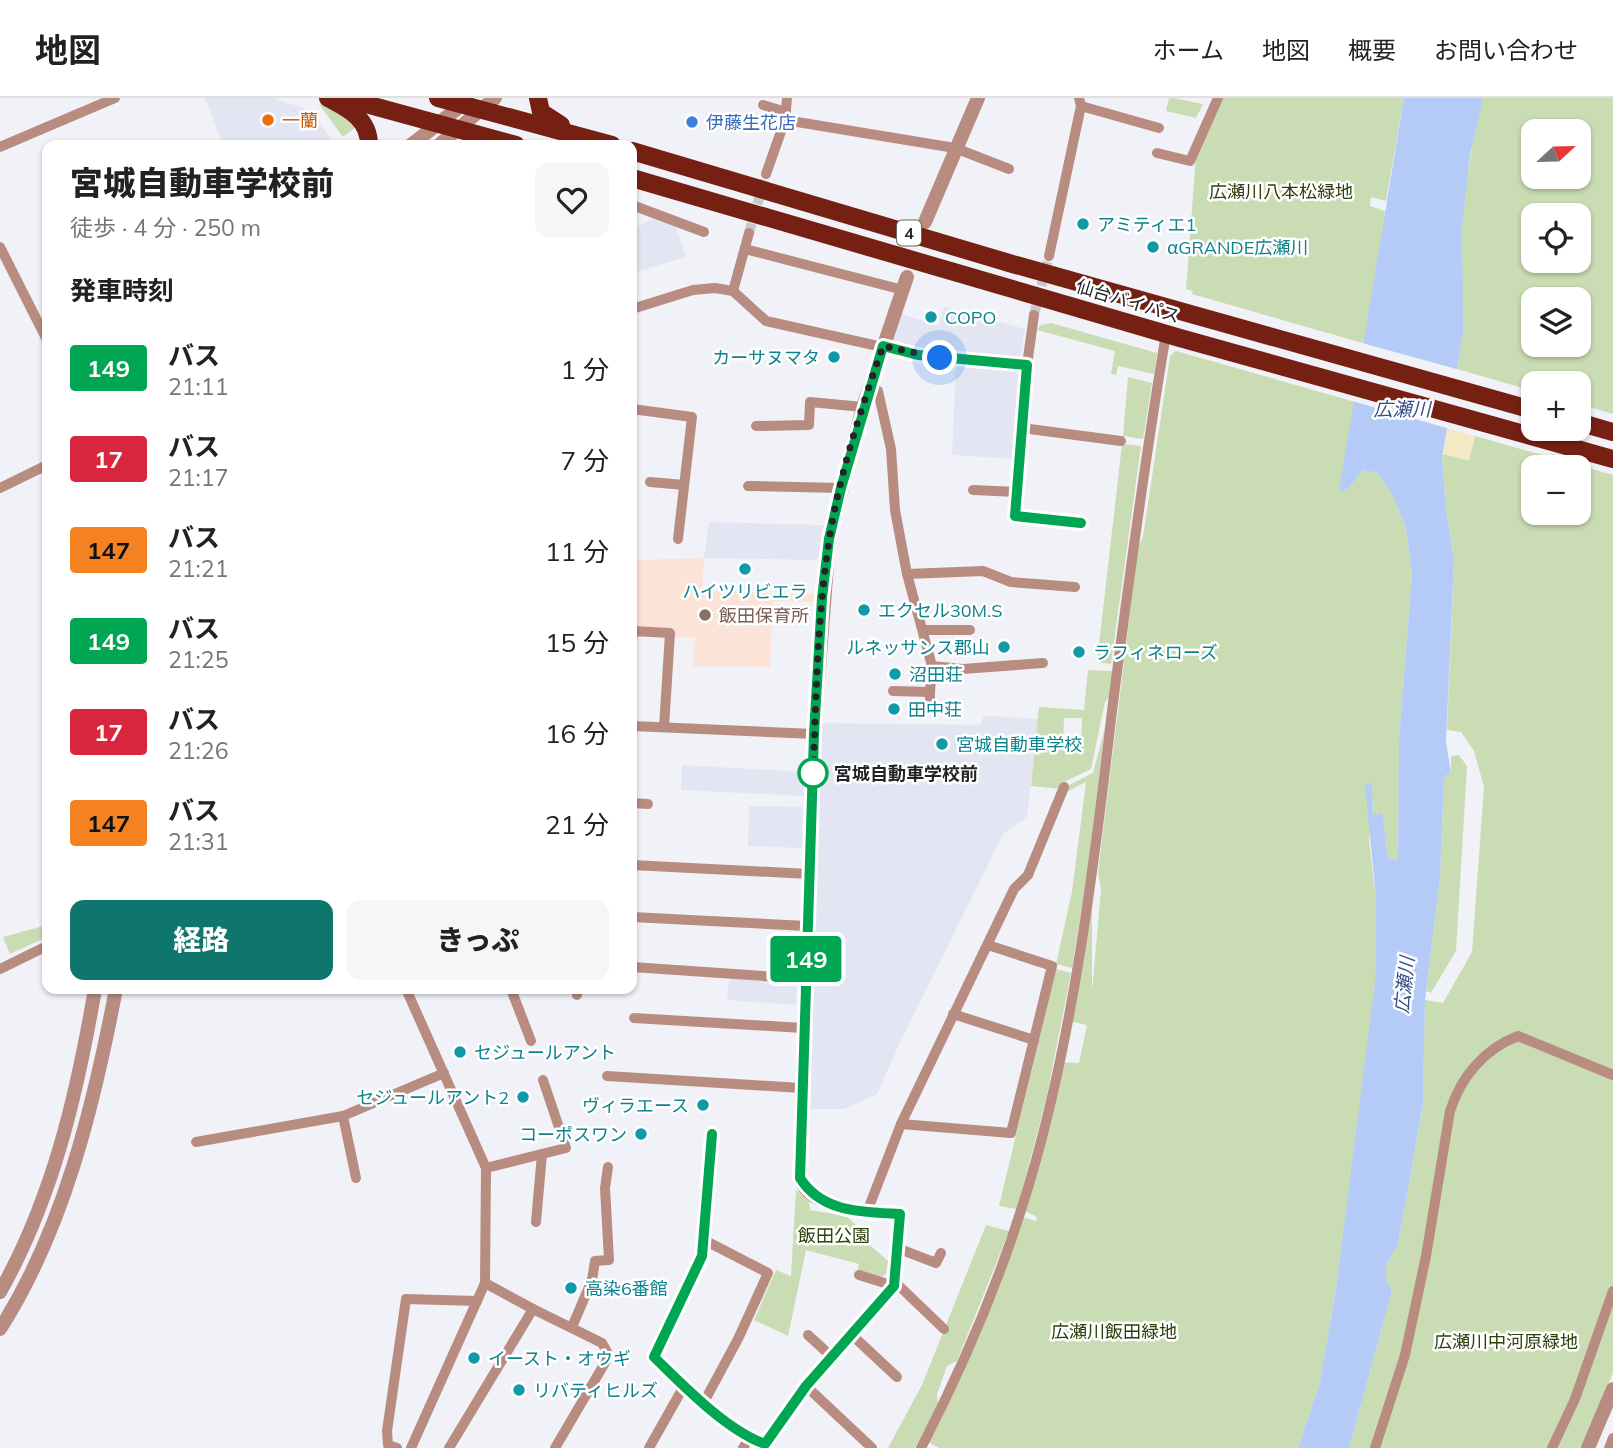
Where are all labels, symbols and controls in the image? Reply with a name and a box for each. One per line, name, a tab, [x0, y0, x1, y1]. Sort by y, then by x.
text: 地図	[35, 29, 101, 70]
text: ホーム	[1153, 35, 1224, 65]
text: 地図	[1262, 35, 1310, 65]
text: 概要	[1348, 35, 1396, 65]
text: お問い合わせ	[1434, 35, 1578, 65]
place label: 一蘭	[282, 109, 318, 132]
place label: 伊藤生花店	[706, 111, 796, 134]
marker: 一蘭	[260, 112, 276, 128]
marker: 伊藤生花店	[684, 114, 700, 130]
north arrow	[1521, 119, 1591, 189]
map controls	[1521, 119, 1591, 525]
text: 宮城自動車学校前	[70, 162, 334, 203]
button: heart	[535, 163, 609, 237]
park label: 広瀬川八本松緑地	[1209, 180, 1353, 203]
button: locate	[1521, 203, 1591, 273]
text: 徒歩 · 4 分 · 250 m	[70, 213, 261, 242]
place label: アミティエ1	[1097, 213, 1196, 236]
marker: アミティエ1	[1075, 216, 1091, 232]
road number: 4	[897, 220, 921, 246]
place label: αGRANDE広瀬川	[1167, 236, 1308, 259]
marker: αGRANDE広瀬川	[1145, 239, 1161, 255]
text: 発車時刻	[70, 274, 174, 307]
street label: 仙台バイパス	[1073, 274, 1183, 328]
button: layers	[1521, 287, 1591, 357]
place label: COPO	[945, 306, 996, 329]
marker: COPO	[923, 309, 939, 325]
text: バス	[168, 339, 220, 372]
your location	[922, 340, 957, 375]
place label: カーサヌマタ	[712, 346, 820, 369]
marker: カーサヌマタ	[826, 349, 842, 365]
text: 149	[87, 353, 130, 383]
text: 1 分	[561, 353, 609, 386]
button: +	[1521, 371, 1591, 441]
text: 21:11	[168, 372, 228, 401]
water label: 広瀬川	[1373, 397, 1432, 421]
text: バス	[168, 430, 220, 463]
text: 17	[94, 444, 123, 474]
text: 7 分	[561, 444, 609, 477]
button: −	[1521, 455, 1591, 525]
text: 21:17	[168, 463, 228, 492]
text: バス	[168, 521, 220, 554]
text: 147	[87, 535, 130, 565]
text: 11 分	[545, 535, 609, 568]
text: 21:21	[168, 554, 228, 583]
marker: ハイツリビエラ	[737, 561, 753, 577]
place label: ハイツリビエラ	[682, 580, 808, 603]
place label: エクセル30M.S	[878, 599, 1003, 622]
marker: エクセル30M.S	[856, 602, 872, 618]
place label: 飯田保育所	[719, 604, 809, 627]
marker: 飯田保育所	[697, 607, 713, 623]
text: バス	[168, 612, 220, 645]
text: 149	[87, 626, 130, 656]
text: 15 分	[545, 626, 609, 659]
place label: ルネッサンス郡山	[846, 636, 990, 659]
marker: ルネッサンス郡山	[996, 639, 1012, 655]
place label: ラフィネローズ	[1093, 641, 1218, 664]
marker: ラフィネローズ	[1071, 644, 1087, 660]
text: 21:25	[168, 645, 228, 674]
place label: 沼田荘	[909, 663, 963, 686]
marker: 沼田荘	[887, 666, 903, 682]
place label: 田中荘	[908, 698, 962, 721]
marker: 田中荘	[886, 701, 902, 717]
text: バス	[168, 703, 220, 736]
text: 17	[94, 717, 123, 747]
text: 16 分	[545, 717, 609, 750]
place label: 宮城自動車学校	[956, 733, 1082, 756]
text: 21:26	[168, 736, 228, 765]
marker: 宮城自動車学校	[934, 736, 950, 752]
marker: 宮城自動車学校前	[798, 758, 828, 788]
place label: 宮城自動車学校前	[834, 762, 978, 785]
text: バス	[168, 794, 220, 827]
text: 147	[87, 808, 130, 838]
text: 21 分	[545, 808, 609, 841]
text: 21:31	[168, 827, 228, 856]
button: 経路	[70, 900, 333, 980]
button: きっぷ	[347, 900, 609, 980]
line badge: 149	[766, 936, 846, 982]
text: 149	[784, 944, 828, 974]
water label: 広瀬川	[1389, 953, 1419, 1015]
place label: セジュールアント	[474, 1041, 616, 1064]
marker: セジュールアント	[452, 1044, 468, 1060]
place label: セジュールアント2	[356, 1086, 509, 1109]
marker: セジュールアント2	[515, 1089, 531, 1105]
place label: ヴィラエース	[582, 1094, 689, 1117]
marker: ヴィラエース	[695, 1097, 711, 1113]
place label: コーポスワン	[519, 1123, 627, 1146]
marker: コーポスワン	[633, 1126, 649, 1142]
park label: 飯田公園	[798, 1224, 870, 1247]
place label: 高染6番館	[585, 1277, 668, 1300]
marker: 高染6番館	[563, 1280, 579, 1296]
park label: 広瀬川飯田緑地	[1051, 1320, 1177, 1343]
park label: 広瀬川中河原緑地	[1434, 1330, 1578, 1353]
place label: イースト・オウギ	[488, 1347, 631, 1370]
marker: イースト・オウギ	[466, 1350, 482, 1366]
place label: リバティヒルズ	[533, 1379, 658, 1402]
marker: リバティヒルズ	[511, 1382, 527, 1398]

